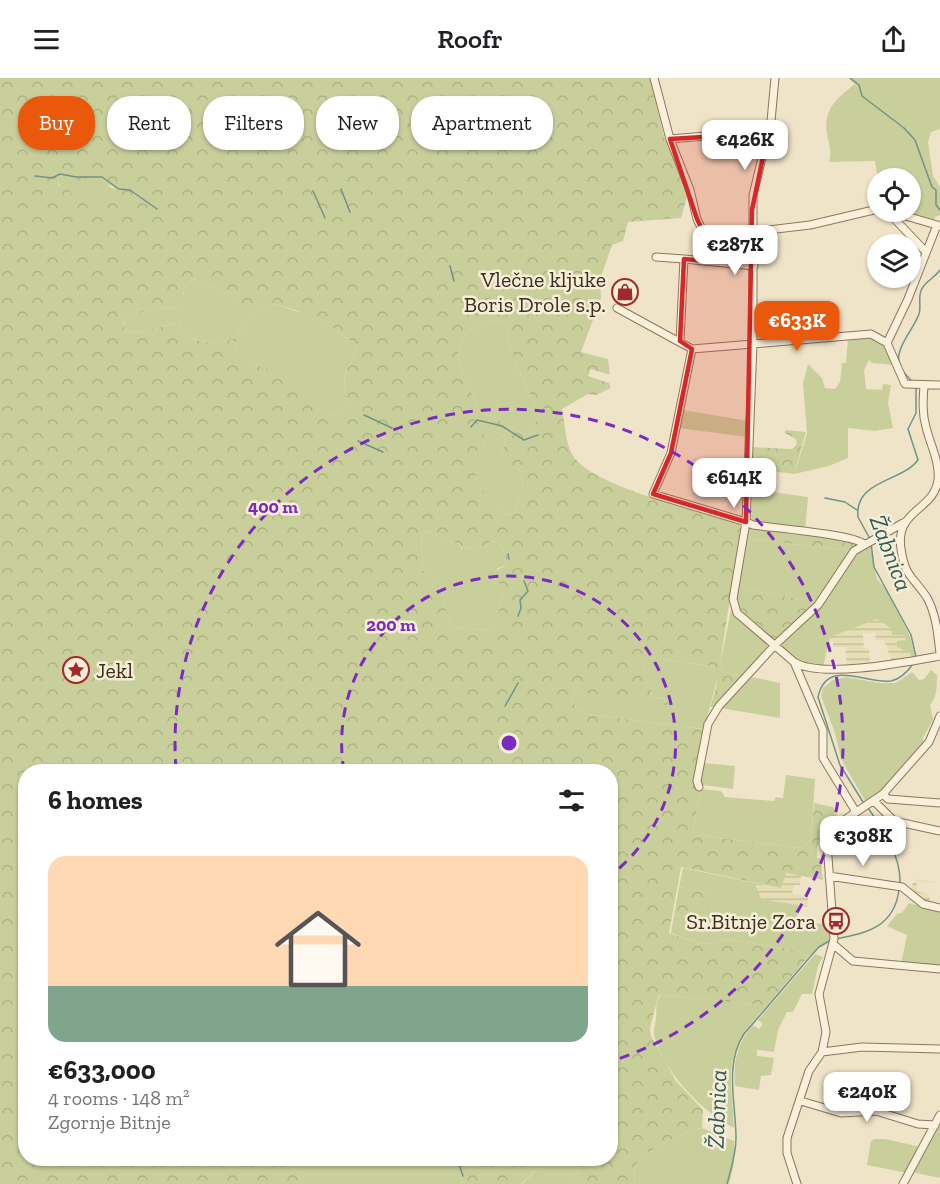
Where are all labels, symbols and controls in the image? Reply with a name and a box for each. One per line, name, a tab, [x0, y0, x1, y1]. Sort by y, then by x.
icon: menu	[30, 23, 63, 56]
text: Roofr	[437, 23, 503, 55]
icon: share	[877, 23, 910, 56]
chip: Buy	[18, 96, 95, 150]
chip: Rent	[107, 96, 191, 150]
chip: Filters	[203, 96, 304, 150]
chip: New	[316, 96, 399, 150]
chip: Apartment	[411, 96, 553, 150]
pin: €426K	[703, 120, 787, 171]
text: €426K	[716, 127, 774, 151]
map controls	[867, 168, 921, 288]
button: locate	[867, 168, 921, 222]
pin: €287K	[693, 225, 777, 276]
text: €287K	[707, 232, 763, 256]
button: layers	[867, 234, 921, 288]
place label: Vlečne kljuke Boris Drole s.p.	[464, 266, 606, 318]
shop icon: Vlečne kljuke Boris Drole s.p.	[610, 277, 640, 307]
pin: €633K	[755, 301, 839, 352]
text: €633K	[768, 308, 826, 332]
pin: €614K	[692, 458, 776, 509]
text: €614K	[706, 465, 762, 489]
text: 400 m	[248, 496, 298, 518]
water label: Žabnica	[864, 511, 919, 595]
text: 200 m	[366, 614, 416, 636]
place icon: Jekl	[61, 655, 91, 685]
place label: Jekl	[96, 657, 133, 684]
centre of rings	[499, 733, 519, 753]
text: 6 homes	[48, 784, 143, 816]
icon: filters	[555, 784, 588, 817]
pin: €308K	[821, 816, 905, 867]
text: €308K	[834, 823, 892, 847]
icon: home	[264, 895, 372, 1003]
bus stop icon: Sr.Bitnje Zora	[821, 906, 851, 936]
place label: Sr.Bitnje Zora	[686, 908, 816, 935]
text: €633,000	[48, 1054, 156, 1086]
water label: Žabnica	[701, 1069, 732, 1149]
pin: €240K	[825, 1072, 909, 1123]
text: €240K	[838, 1079, 896, 1103]
text: 4 rooms · 148 m²	[48, 1086, 190, 1110]
text: Zgornje Bitnje	[48, 1110, 171, 1134]

